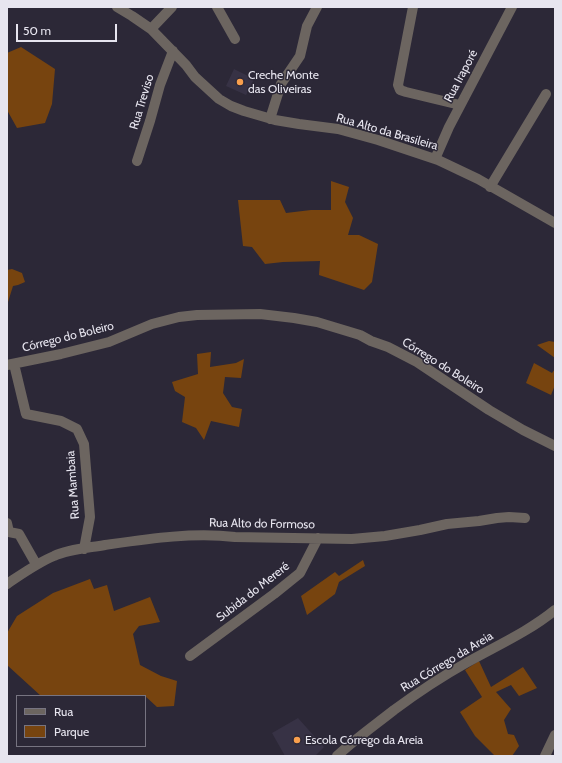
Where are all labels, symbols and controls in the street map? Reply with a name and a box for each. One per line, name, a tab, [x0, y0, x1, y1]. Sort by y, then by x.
scale bar	[18, 16, 119, 42]
text: 50 m	[23, 23, 51, 38]
street label: Rua Iraporé	[441, 47, 481, 105]
place label: Creche Monte das Oliveiras	[248, 68, 319, 96]
street label: Rua Treviso	[127, 73, 157, 131]
marker: Creche Monte das Oliveiras	[235, 77, 245, 87]
street label: Rua Alto da Brasileira	[334, 111, 440, 153]
street label: Córrego do Boleiro	[21, 319, 115, 355]
street label: Córrego do Boleiro	[399, 335, 487, 397]
street label: Rua Mambaia	[63, 450, 83, 520]
street label: Rua Alto do Formoso	[209, 516, 315, 532]
street label: Subida do Mereré	[214, 559, 292, 625]
street label: Rua Córrego da Areia	[398, 629, 496, 695]
legend	[16, 695, 146, 747]
text: Rua	[54, 704, 73, 719]
text: Parque	[54, 724, 89, 739]
place label: Escola Córrego da Areia	[305, 733, 423, 747]
marker: Escola Córrego da Areia	[292, 735, 302, 745]

